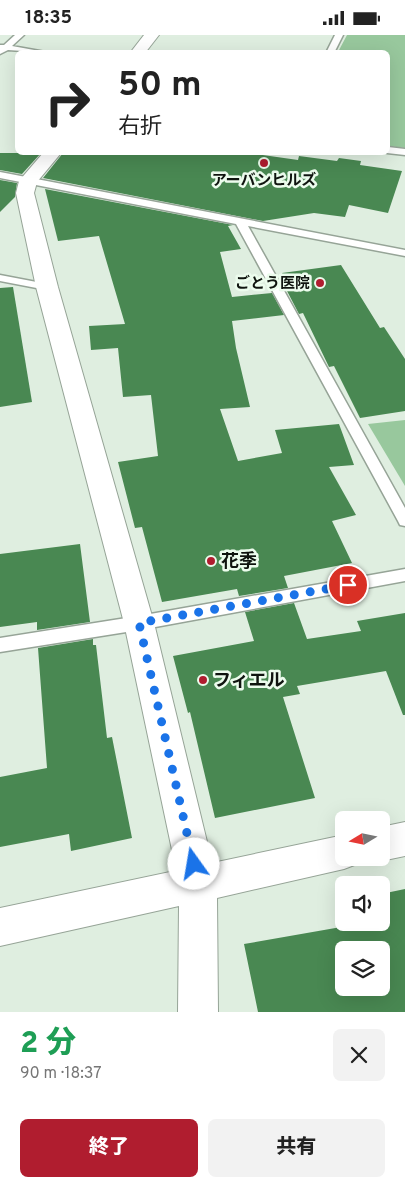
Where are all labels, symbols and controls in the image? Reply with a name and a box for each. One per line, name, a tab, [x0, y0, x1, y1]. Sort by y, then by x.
text: 18:35	[25, 6, 72, 30]
text: 50 m	[118, 64, 202, 108]
icon: right	[35, 70, 100, 135]
text: 右折	[118, 114, 162, 141]
marker: アーバンヒルズ	[258, 157, 270, 169]
place label: アーバンヒルズ	[212, 171, 316, 191]
place label: ごとう医院	[235, 274, 310, 294]
marker: ごとう医院	[314, 277, 326, 289]
place label: 花季	[221, 551, 257, 574]
marker: 花季	[205, 555, 217, 567]
pin	[327, 564, 369, 606]
icon: arrive	[334, 571, 362, 599]
place label: フィエル	[213, 670, 285, 693]
marker: フィエル	[197, 674, 209, 686]
north arrow	[335, 811, 390, 866]
map controls	[335, 811, 390, 996]
position arrow	[167, 837, 219, 889]
button: sound	[335, 876, 390, 931]
button: layers	[335, 941, 390, 996]
text: 2 分	[20, 1026, 76, 1063]
button: close	[333, 1029, 385, 1081]
text: 90 m · 18:37	[20, 1064, 102, 1084]
button: 終了	[20, 1119, 198, 1177]
button: 共有	[208, 1119, 385, 1177]

